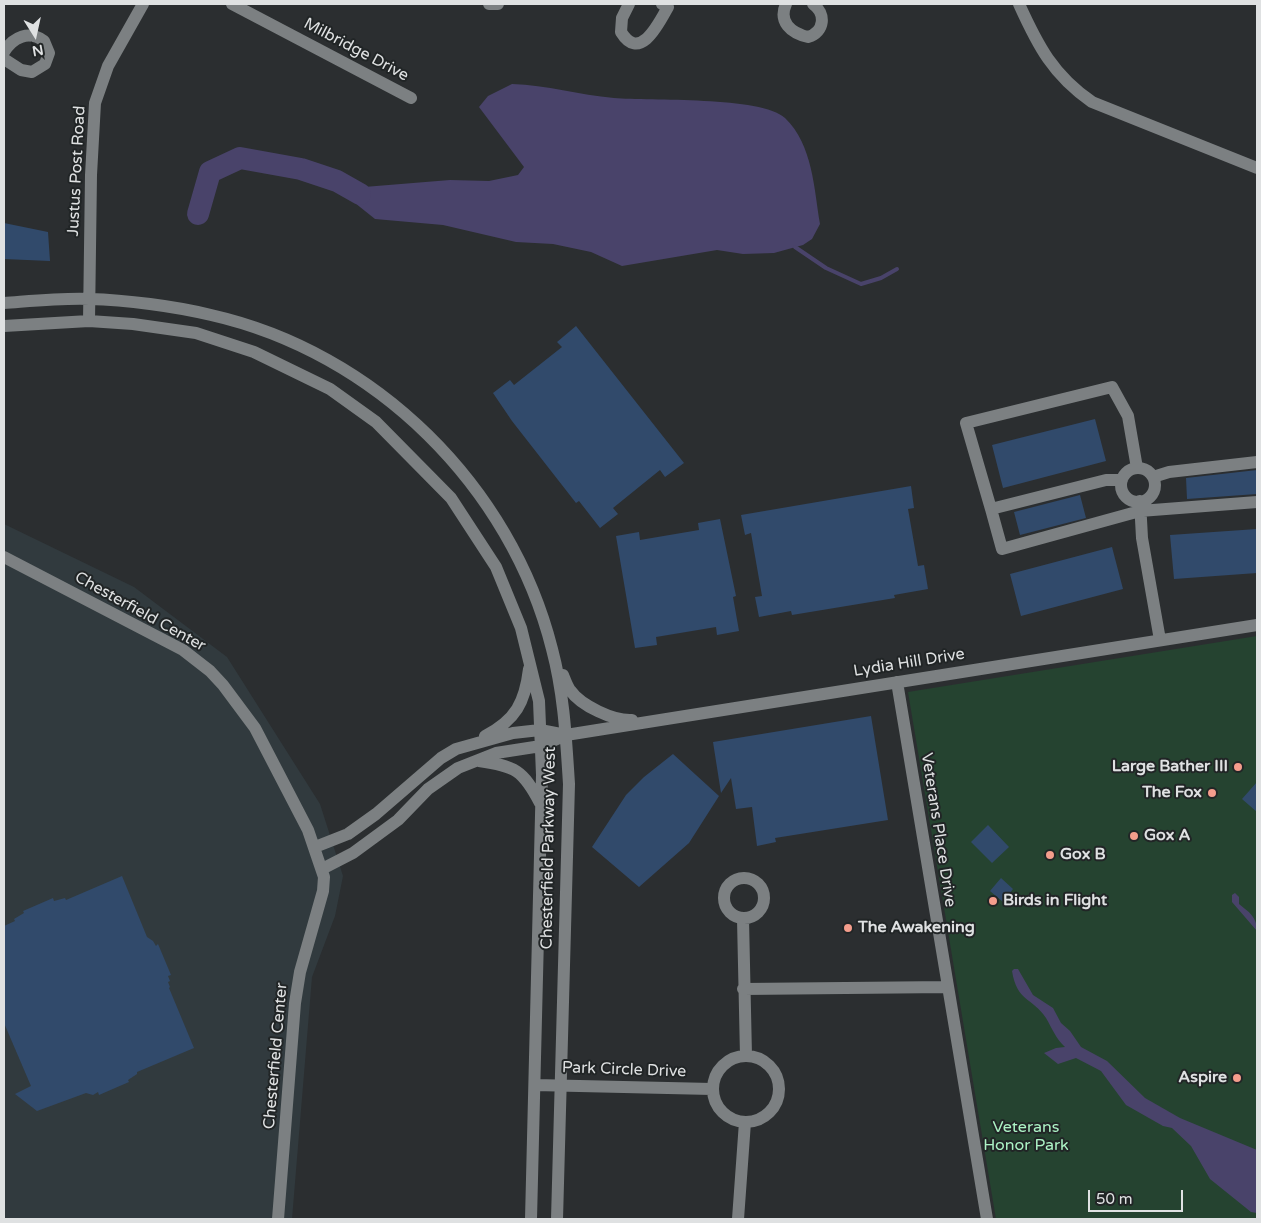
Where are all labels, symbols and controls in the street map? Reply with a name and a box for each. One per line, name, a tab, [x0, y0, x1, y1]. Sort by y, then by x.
north arrow	[10, 10, 60, 60]
street label: Milbridge Drive	[300, 14, 412, 86]
text: N	[31, 41, 45, 60]
street label: Justus Post Road	[64, 105, 90, 237]
street label: Chesterfield Center	[71, 568, 209, 656]
street label: Lydia Hill Drive	[852, 645, 966, 681]
street label: Chesterfield Parkway West	[538, 746, 560, 950]
street label: Veterans Place Drive	[916, 752, 960, 908]
place label: Large Bather III	[1112, 757, 1228, 777]
marker: Large Bather III	[1232, 761, 1244, 773]
place label: The Fox	[1142, 783, 1202, 803]
marker: The Fox	[1206, 787, 1218, 799]
place label: Gox A	[1144, 826, 1190, 846]
marker: Gox A	[1128, 830, 1140, 842]
place label: Gox B	[1060, 845, 1106, 865]
marker: Gox B	[1044, 849, 1056, 861]
place label: Birds in Flight	[1003, 891, 1107, 911]
marker: Birds in Flight	[987, 895, 999, 907]
place label: The Awakening	[858, 918, 975, 938]
marker: The Awakening	[842, 922, 854, 934]
street label: Chesterfield Center	[260, 982, 292, 1130]
street label: Park Circle Drive	[561, 1058, 687, 1082]
place label: Aspire	[1178, 1068, 1227, 1088]
marker: Aspire	[1231, 1072, 1243, 1084]
park label: Veterans Honor Park	[983, 1118, 1069, 1156]
scale bar	[1091, 1180, 1186, 1212]
text: 50 m	[1096, 1190, 1133, 1208]

